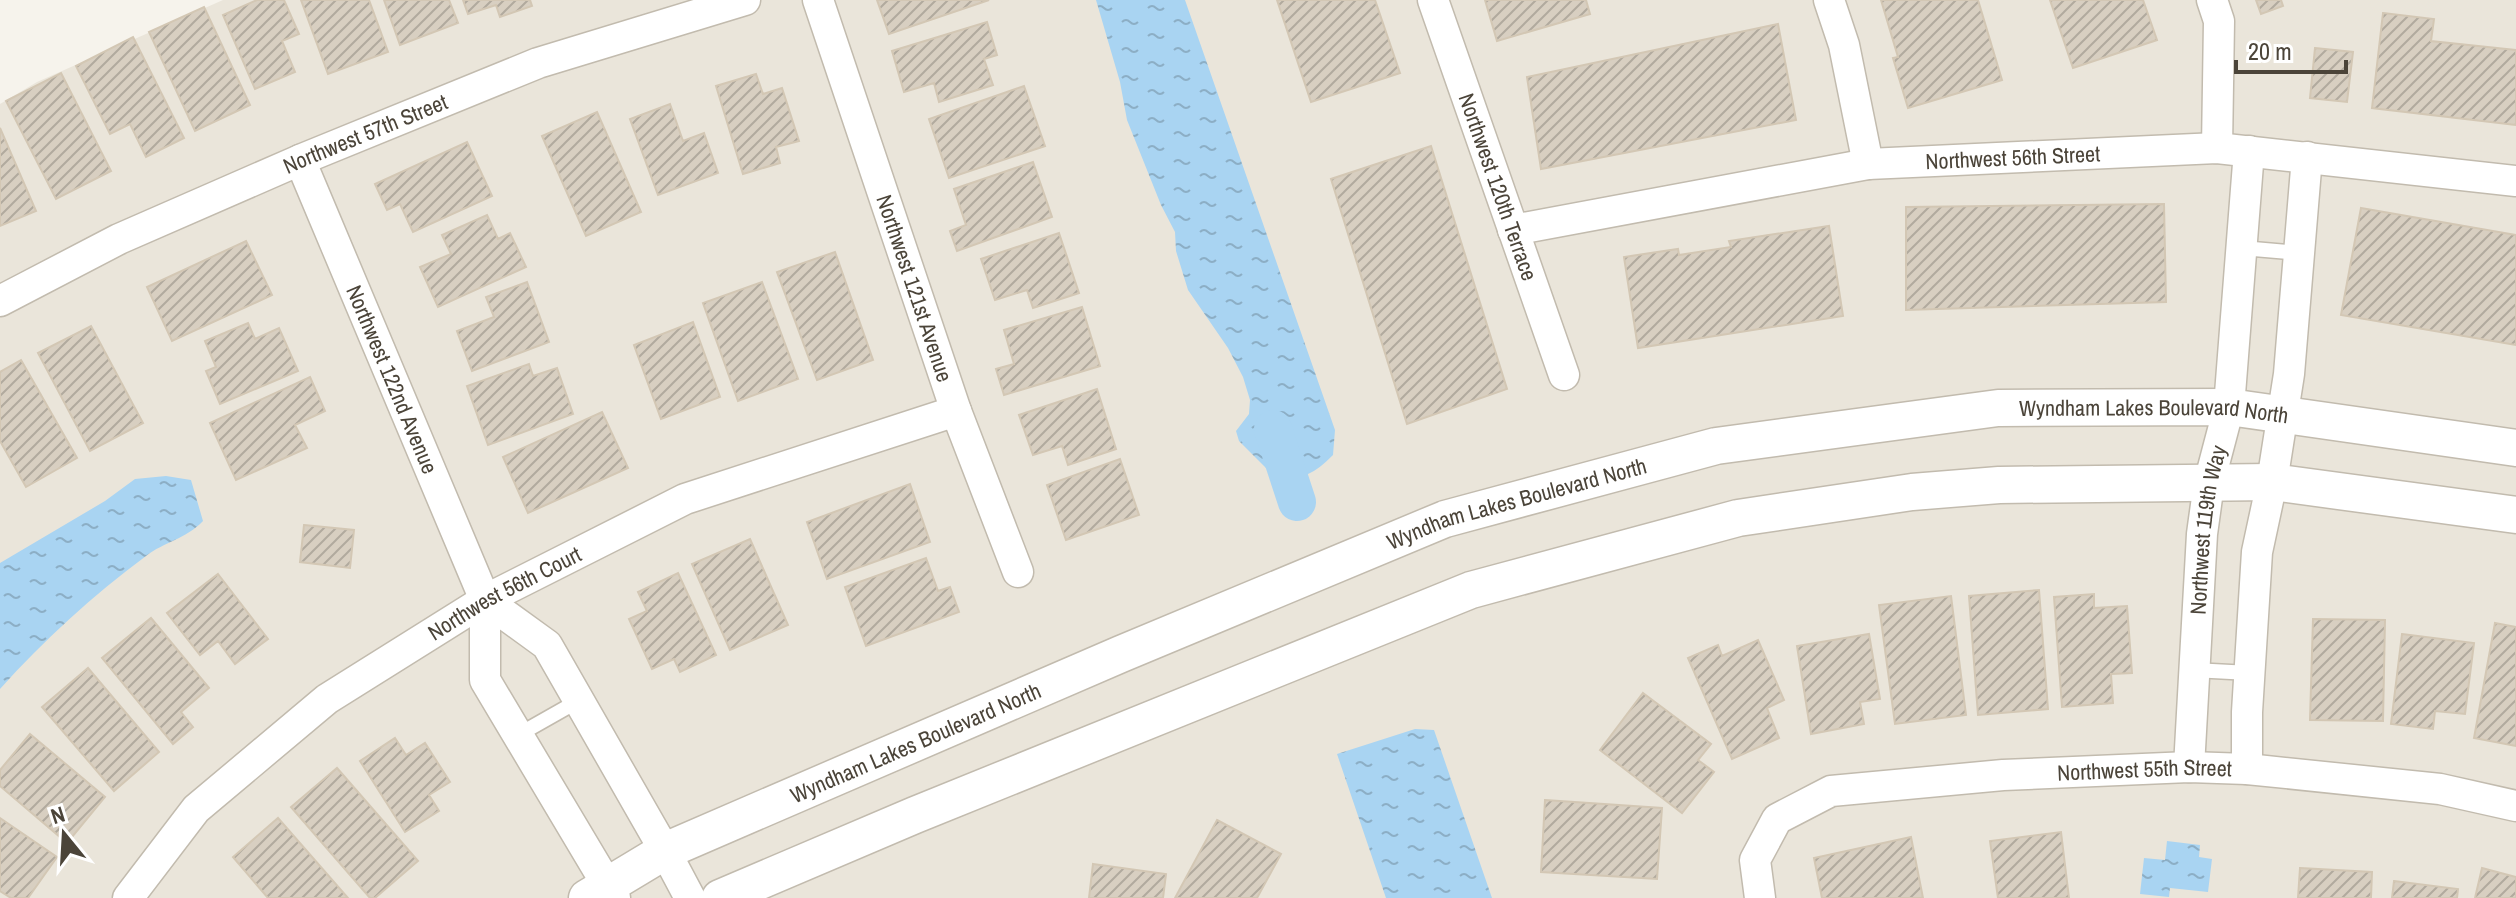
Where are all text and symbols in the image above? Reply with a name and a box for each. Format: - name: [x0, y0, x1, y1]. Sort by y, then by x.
- scale bar: [2236, 24, 2346, 74]
- text: 20 m: [2248, 35, 2292, 67]
- street label: Northwest 57th Street: [278, 87, 452, 181]
- street label: Northwest 120th Terrace: [1452, 89, 1545, 285]
- street label: Northwest 56th Street: [1925, 138, 2101, 176]
- street label: Northwest 121st Avenue: [869, 191, 960, 386]
- street label: Northwest 122nd Avenue: [339, 281, 445, 478]
- street label: Wyndham Lakes Boulevard North: [2019, 392, 2290, 430]
- street label: Northwest 119th Way: [2183, 442, 2233, 615]
- street label: Wyndham Lakes Boulevard North: [1382, 450, 1650, 557]
- street label: Northwest 56th Court: [422, 539, 586, 647]
- street label: Wyndham Lakes Boulevard North: [786, 675, 1045, 810]
- street label: Northwest 55th Street: [2056, 752, 2232, 788]
- north arrow: [24, 794, 104, 874]
- text: N: [47, 799, 69, 831]

